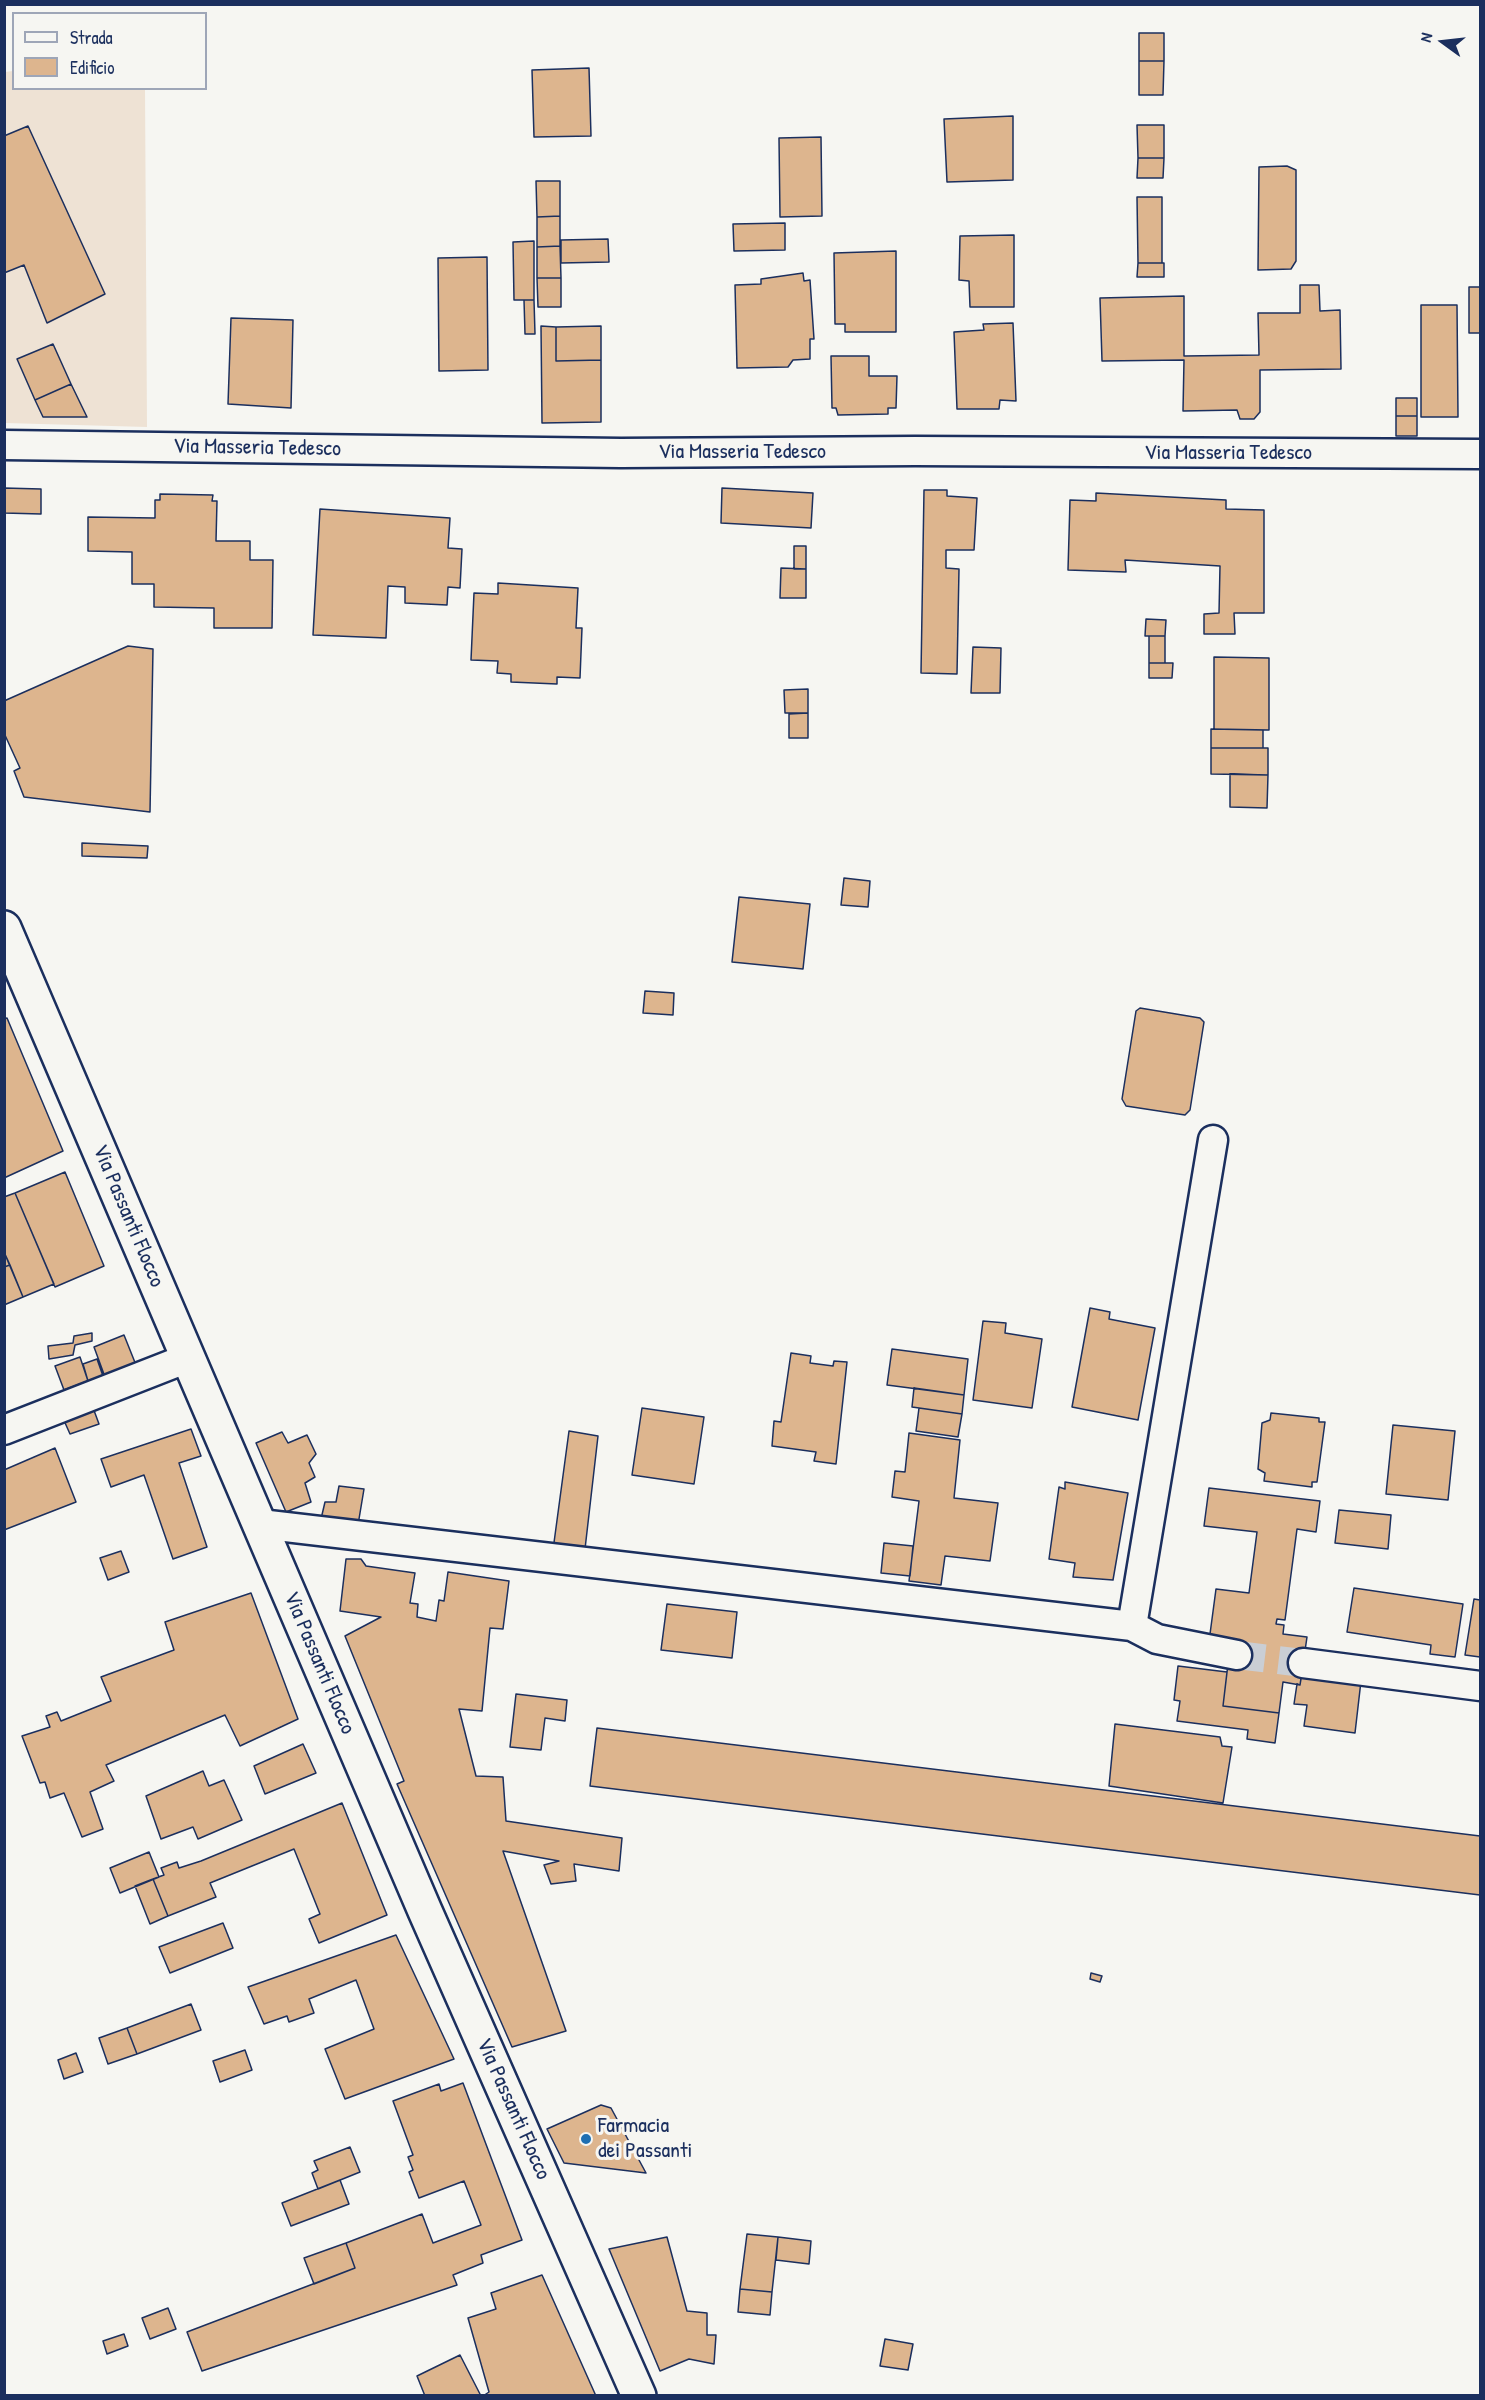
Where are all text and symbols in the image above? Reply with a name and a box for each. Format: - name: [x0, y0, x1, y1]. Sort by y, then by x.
- legend: [12, 12, 207, 90]
- north arrow: [1413, 12, 1473, 72]
- text: Strada: [70, 25, 113, 50]
- text: N: [1414, 30, 1437, 44]
- text: Edificio: [70, 55, 114, 80]
- street label: Via Masseria Tedesco: [173, 433, 341, 463]
- street label: Via Masseria Tedesco: [658, 439, 826, 465]
- street label: Via Masseria Tedesco: [1144, 440, 1312, 466]
- street label: Via Passanti Flocco: [86, 1141, 170, 1291]
- street label: Via Passanti Flocco: [277, 1588, 361, 1738]
- street label: Via Passanti Flocco: [470, 2034, 556, 2184]
- place label: Farmacia dei Passanti: [598, 2113, 693, 2164]
- marker: Farmacia dei Passanti: [579, 2132, 593, 2146]

